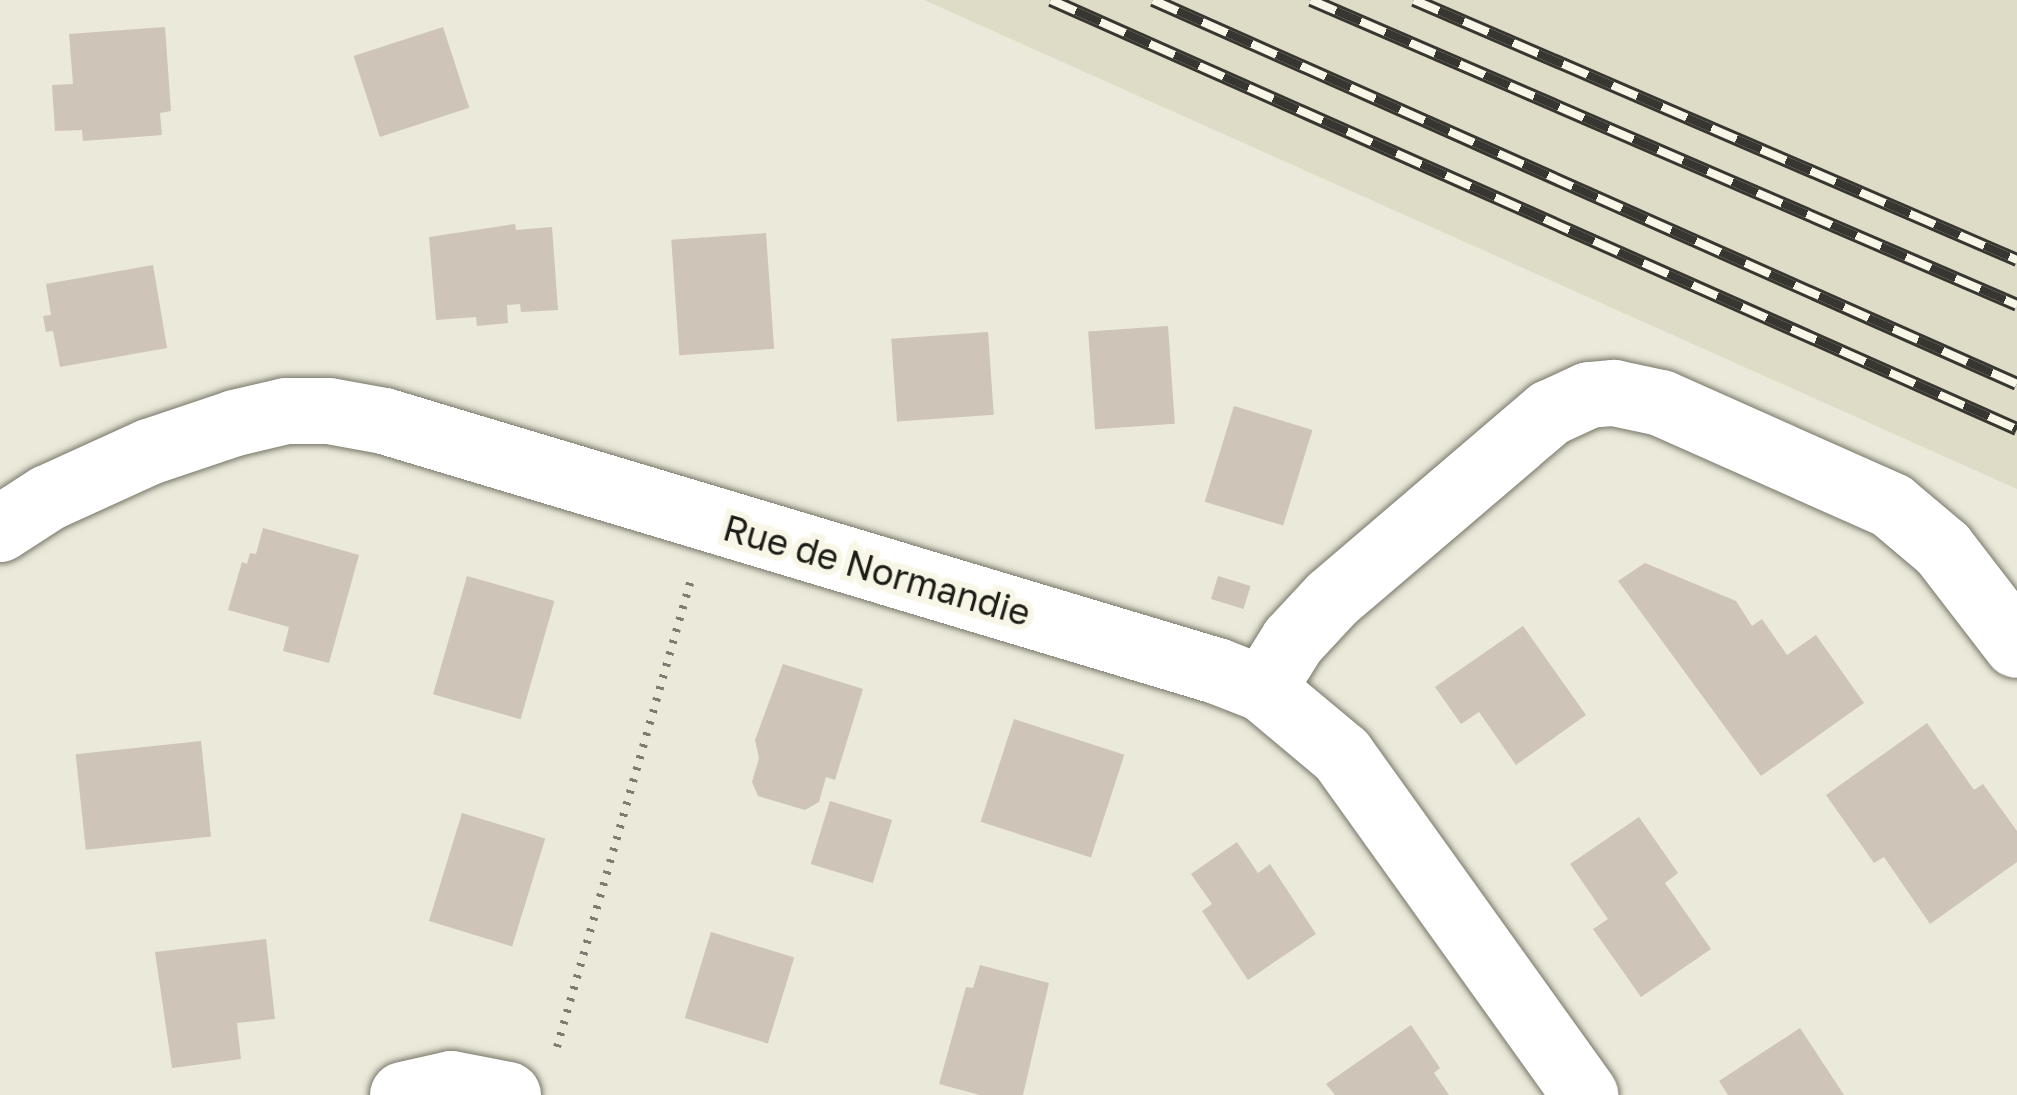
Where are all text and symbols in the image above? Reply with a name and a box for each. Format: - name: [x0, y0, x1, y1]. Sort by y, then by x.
- street label: Rue de Normandie: [718, 505, 1036, 635]

